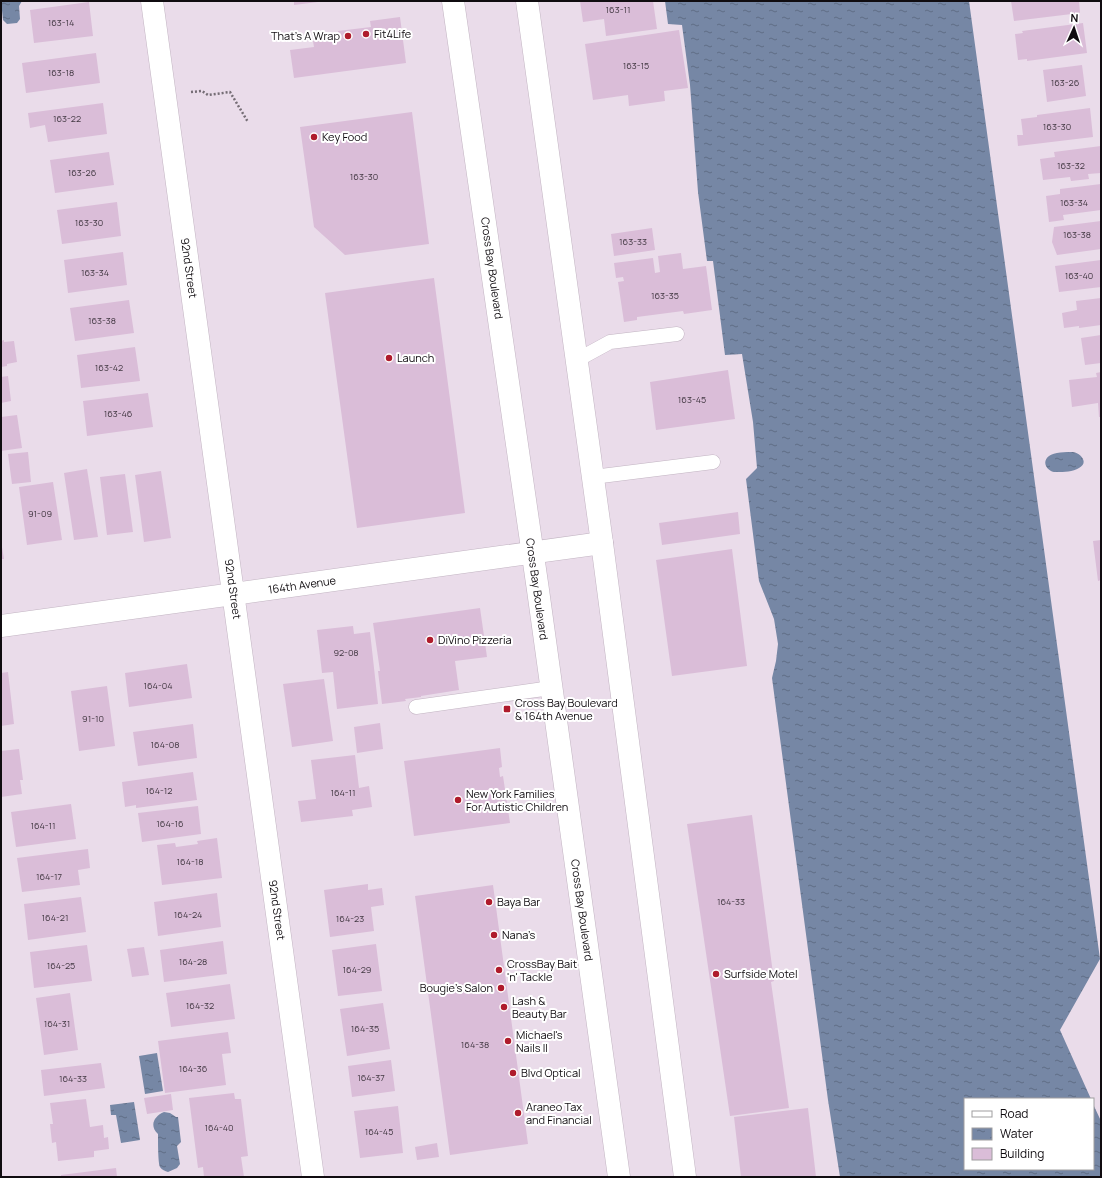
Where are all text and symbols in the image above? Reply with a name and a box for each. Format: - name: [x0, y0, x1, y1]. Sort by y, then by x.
- house number: 163-11: [606, 3, 630, 16]
- north arrow: [1054, 8, 1094, 48]
- text: N: [1070, 10, 1079, 25]
- house number: 163-14: [48, 16, 74, 29]
- place label: Fit4Life: [374, 26, 412, 41]
- place label: That's A Wrap: [271, 28, 340, 43]
- marker: Fit4Life: [361, 29, 371, 39]
- marker: That's A Wrap: [343, 31, 353, 41]
- house number: 163-15: [623, 59, 649, 72]
- house number: 163-18: [48, 66, 74, 79]
- house number: 163-26: [1051, 76, 1080, 89]
- house number: 163-22: [53, 112, 81, 125]
- house number: 163-30: [1043, 120, 1071, 133]
- place label: Key Food: [322, 129, 367, 144]
- marker: Key Food: [309, 132, 319, 142]
- house number: 163-32: [1057, 159, 1085, 172]
- house number: 163-26: [68, 166, 97, 179]
- house number: 163-30: [350, 170, 378, 183]
- house number: 163-34: [1060, 196, 1088, 209]
- house number: 163-30: [75, 216, 103, 229]
- street label: Cross Bay Boulevard: [478, 216, 507, 320]
- house number: 163-38: [1063, 228, 1091, 241]
- house number: 163-33: [619, 235, 647, 248]
- street label: 92nd Street: [178, 237, 201, 299]
- house number: 163-34: [81, 266, 109, 279]
- house number: 163-40: [1065, 269, 1093, 282]
- house number: 163-35: [651, 289, 679, 302]
- house number: 163-38: [88, 314, 116, 327]
- place label: Launch: [397, 350, 434, 365]
- marker: Launch: [384, 353, 394, 363]
- house number: 163-42: [95, 361, 123, 374]
- house number: 163-45: [678, 393, 706, 406]
- house number: 163-46: [104, 407, 133, 420]
- house number: 91-09: [28, 507, 52, 520]
- street label: Cross Bay Boulevard: [523, 537, 552, 641]
- street label: 92nd Street: [222, 558, 245, 620]
- street label: 164th Avenue: [267, 572, 337, 597]
- place label: DiVino Pizzeria: [438, 632, 512, 647]
- marker: DiVino Pizzeria: [425, 635, 435, 645]
- house number: 92-08: [333, 646, 359, 659]
- house number: 164-04: [144, 679, 172, 692]
- place label: Cross Bay Boulevard & 164th Avenue: [515, 695, 618, 723]
- marker: Cross Bay Boulevard & 164th Avenue: [502, 704, 512, 714]
- house number: 91-10: [82, 712, 104, 725]
- house number: 164-08: [151, 738, 179, 751]
- house number: 164-12: [146, 784, 172, 797]
- house number: 164-11: [330, 786, 356, 799]
- place label: New York Families For Autistic Children: [466, 786, 568, 814]
- marker: New York Families For Autistic Children: [453, 795, 463, 805]
- house number: 164-16: [156, 817, 184, 830]
- house number: 164-11: [30, 819, 56, 832]
- house number: 164-18: [177, 855, 203, 868]
- street label: Cross Bay Boulevard: [568, 858, 597, 962]
- house number: 164-17: [36, 870, 63, 883]
- street label: 92nd Street: [266, 879, 289, 941]
- place label: Baya Bar: [497, 894, 540, 909]
- house number: 164-33: [717, 895, 745, 908]
- marker: Baya Bar: [484, 897, 494, 907]
- house number: 164-24: [174, 908, 202, 921]
- house number: 164-21: [42, 911, 68, 924]
- house number: 164-23: [336, 912, 364, 925]
- place label: Nana’s: [502, 927, 536, 942]
- marker: Nana’s: [489, 930, 499, 940]
- house number: 164-28: [179, 955, 207, 968]
- place label: CrossBay Bait 'n' Tackle: [507, 956, 577, 984]
- house number: 164-25: [47, 959, 75, 972]
- house number: 164-29: [343, 963, 371, 976]
- marker: CrossBay Bait 'n' Tackle: [494, 965, 504, 975]
- place label: Surfside Motel: [724, 966, 798, 981]
- marker: Surfside Motel: [711, 969, 721, 979]
- place label: Bougie's Salon: [420, 980, 493, 995]
- marker: Bougie's Salon: [496, 983, 506, 993]
- place label: Lash & Beauty Bar: [512, 993, 567, 1021]
- house number: 164-32: [186, 999, 214, 1012]
- marker: Lash & Beauty Bar: [499, 1002, 509, 1012]
- house number: 164-31: [44, 1017, 70, 1030]
- house number: 164-35: [351, 1022, 379, 1035]
- place label: Michael's Nails II: [516, 1027, 563, 1055]
- marker: Michael's Nails II: [503, 1036, 513, 1046]
- house number: 164-38: [461, 1038, 489, 1051]
- house number: 164-36: [179, 1062, 208, 1075]
- place label: Blvd Optical: [521, 1065, 581, 1080]
- marker: Blvd Optical: [508, 1068, 518, 1078]
- house number: 164-37: [357, 1071, 385, 1084]
- house number: 164-33: [59, 1072, 87, 1085]
- legend: [964, 1098, 1094, 1170]
- place label: Araneo Tax and Financial: [526, 1099, 592, 1127]
- text: Road: [1000, 1105, 1028, 1122]
- marker: Araneo Tax and Financial: [513, 1108, 523, 1118]
- house number: 164-40: [205, 1121, 233, 1134]
- house number: 164-45: [365, 1125, 393, 1138]
- text: Water: [1000, 1125, 1034, 1142]
- text: Building: [1000, 1145, 1044, 1162]

